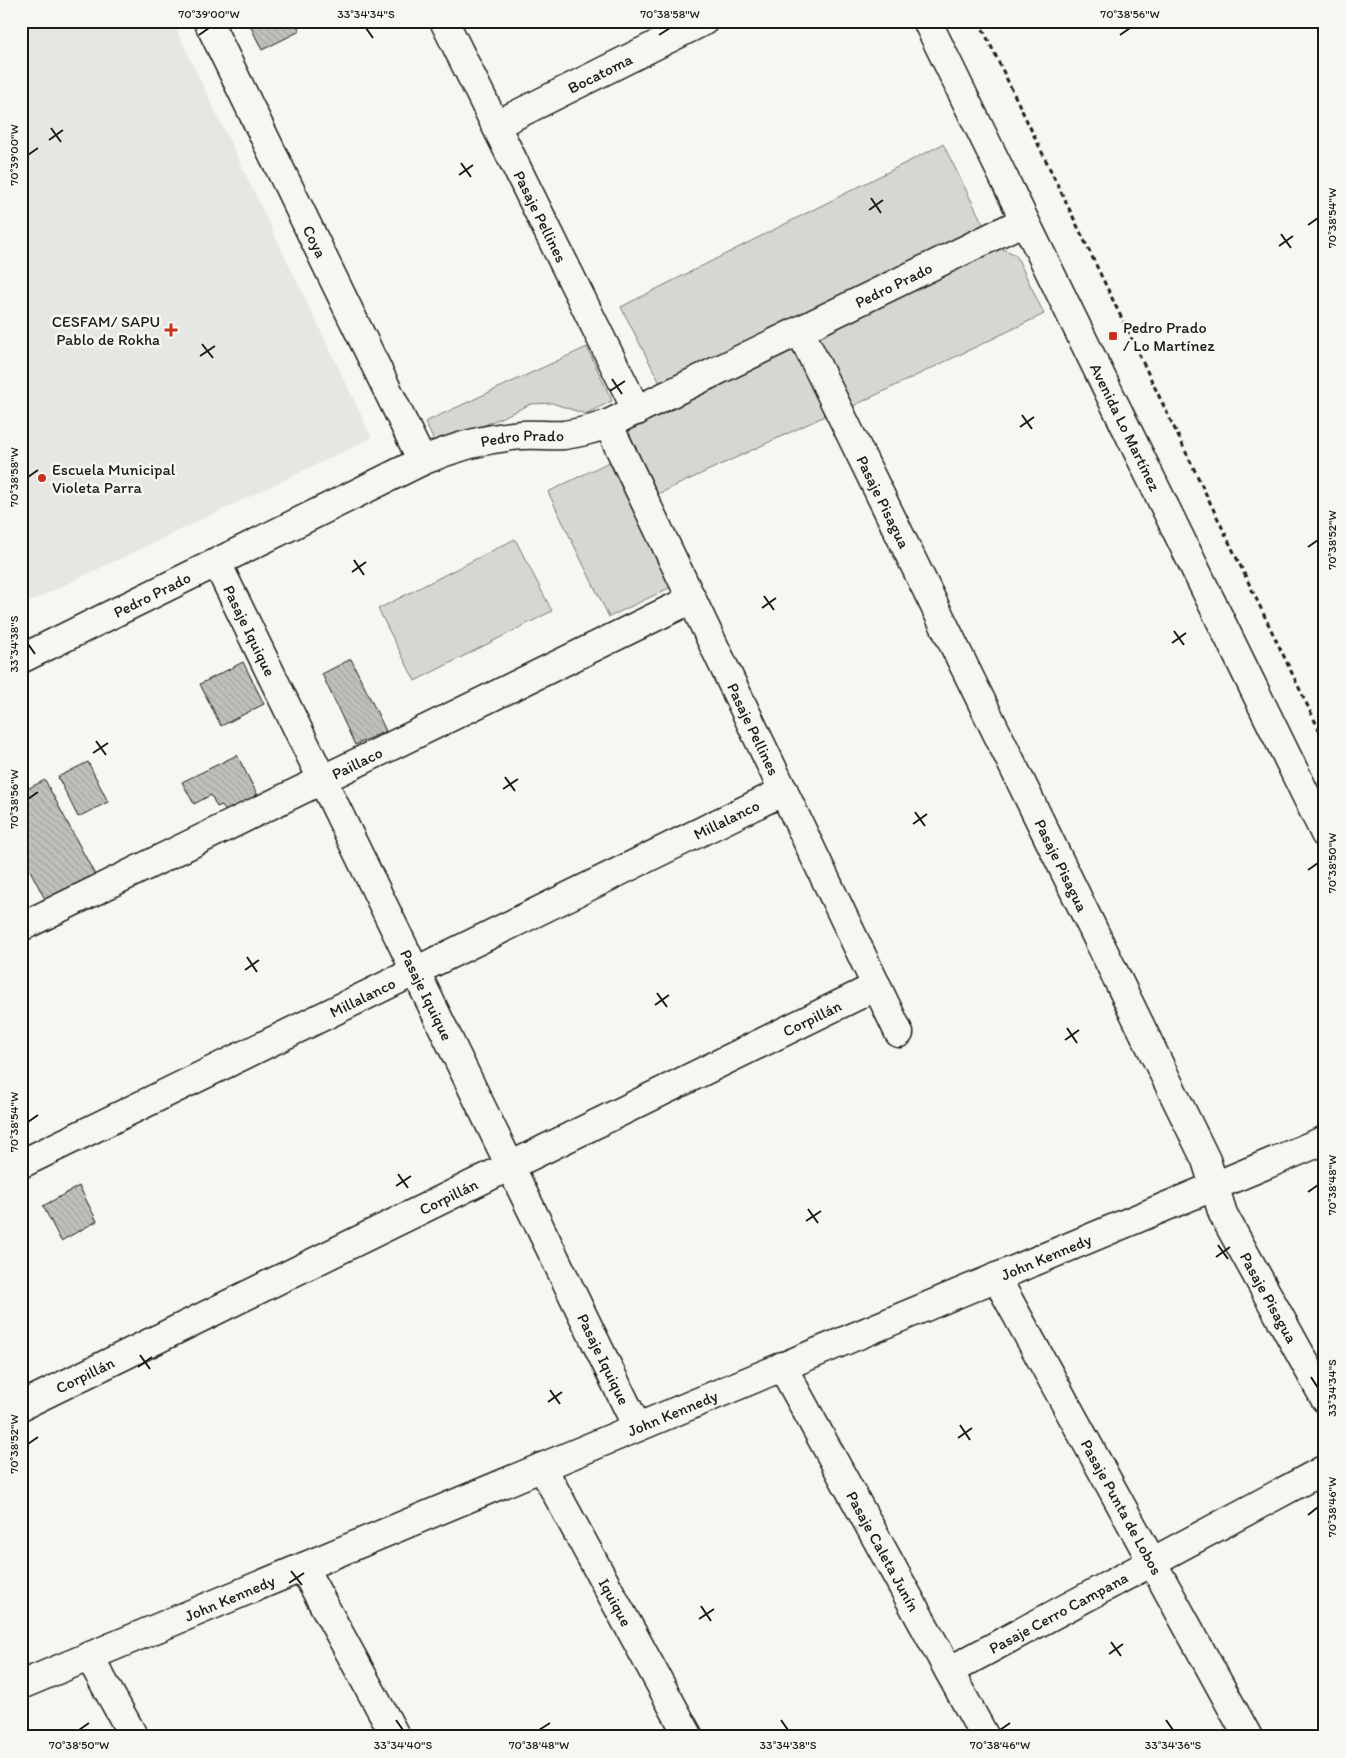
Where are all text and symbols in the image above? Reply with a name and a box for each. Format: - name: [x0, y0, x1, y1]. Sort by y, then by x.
- text: 70°39'00"W: [178, 7, 240, 21]
- text: 33°34'34"S: [337, 7, 395, 21]
- text: 70°38'58"W: [640, 7, 700, 21]
- text: 70°38'56"W: [1100, 7, 1160, 21]
- street label: Bocatoma: [564, 49, 636, 97]
- text: 70°39'00"W: [7, 124, 21, 186]
- street label: Pasaje Pellines: [510, 167, 571, 265]
- text: 70°38'54"W: [1325, 188, 1339, 248]
- street label: Coya: [299, 222, 331, 261]
- street label: Pedro Prado: [852, 258, 935, 312]
- place label: CESFAM/ SAPU Pablo de Rokha: [52, 312, 160, 349]
- place label: Pedro Prado / Lo Martínez: [1123, 318, 1215, 355]
- marker: CESFAM/ SAPU Pablo de Rokha: [164, 323, 178, 337]
- marker: Pedro Prado / Lo Martínez: [1107, 330, 1119, 342]
- street label: Avenida Lo Martínez: [1086, 360, 1165, 494]
- street label: Pedro Prado: [479, 425, 564, 451]
- text: 70°38'58"W: [7, 447, 21, 507]
- street label: Pasaje Pisagua: [853, 452, 915, 552]
- place label: Escuela Municipal Violeta Parra: [52, 460, 176, 497]
- marker: Escuela Municipal Violeta Parra: [36, 472, 48, 484]
- text: 70°38'52"W: [1325, 510, 1339, 570]
- street label: Pedro Prado: [110, 567, 194, 621]
- street label: Pasaje Iquique: [220, 582, 280, 679]
- text: 33°34'38"S: [7, 615, 21, 672]
- street label: Pasaje Pellines: [724, 680, 784, 778]
- street label: Paillaco: [328, 742, 386, 783]
- text: 70°38'56"W: [7, 769, 21, 829]
- street label: Millalanco: [690, 795, 762, 843]
- street label: Pasaje Pisagua: [1031, 816, 1093, 915]
- text: 70°38'50"W: [1325, 833, 1339, 893]
- street label: Pasaje Iquique: [397, 946, 457, 1043]
- street label: Millalanco: [326, 973, 398, 1021]
- street label: Corpillán: [780, 995, 845, 1040]
- text: 70°38'54"W: [7, 1092, 21, 1152]
- text: 70°38'48"W: [1325, 1155, 1339, 1215]
- street label: Corpillán: [416, 1174, 481, 1219]
- street label: John Kennedy: [998, 1229, 1094, 1284]
- street label: Pasaje Pisagua: [1236, 1249, 1302, 1347]
- street label: Pasaje Iquique: [574, 1310, 634, 1408]
- street label: Corpillán: [52, 1352, 118, 1397]
- text: 33°34'34"S: [1325, 1359, 1339, 1417]
- street label: John Kennedy: [624, 1385, 721, 1440]
- text: 70°38'52"W: [7, 1414, 21, 1474]
- street label: Pasaje Punta de Lobos: [1077, 1436, 1167, 1578]
- text: 70°38'46"W: [1325, 1477, 1339, 1537]
- street label: Pasaje Caleta Junín: [843, 1488, 924, 1615]
- street label: Pasaje Cerro Campana: [986, 1567, 1131, 1657]
- street label: John Kennedy: [182, 1570, 278, 1625]
- street label: Iquique: [595, 1575, 636, 1630]
- text: 70°38'50"W: [49, 1738, 109, 1752]
- text: 33°34'40"S: [374, 1738, 432, 1752]
- text: 70°38'48"W: [509, 1738, 569, 1752]
- text: 33°34'38"S: [760, 1738, 817, 1752]
- text: 70°38'46"W: [970, 1738, 1030, 1752]
- text: 33°34'36"S: [1145, 1738, 1202, 1752]

